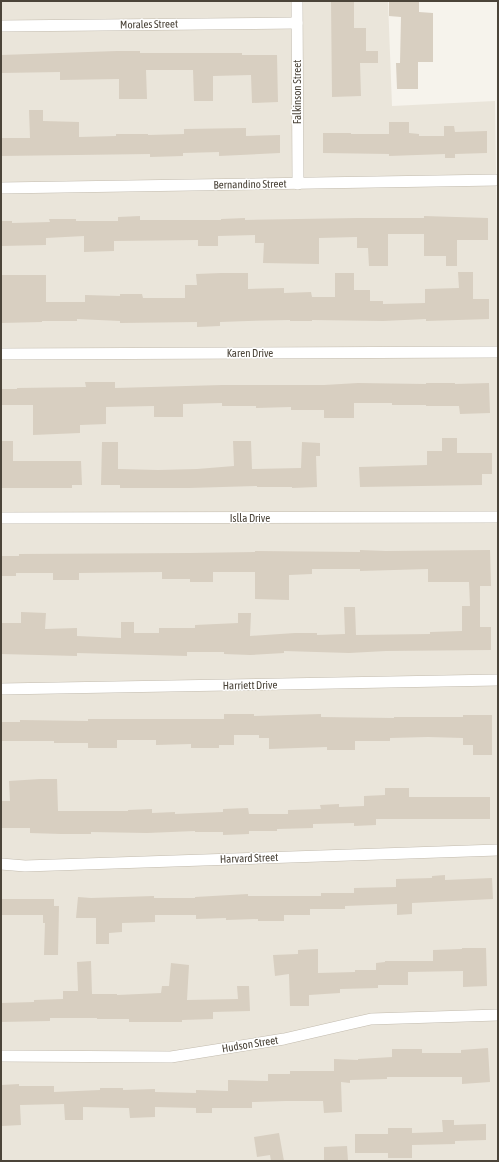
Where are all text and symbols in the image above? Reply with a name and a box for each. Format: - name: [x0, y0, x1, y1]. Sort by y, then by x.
- street label: Morales Street: [120, 17, 178, 31]
- street label: Falkinson Street: [291, 60, 303, 124]
- street label: Bernandino Street: [213, 177, 287, 191]
- street label: Karen Drive: [227, 347, 273, 359]
- street label: Islla Drive: [230, 512, 270, 524]
- street label: Harriett Drive: [223, 679, 277, 691]
- street label: Harvard Street: [220, 851, 278, 865]
- street label: Hudson Street: [221, 1034, 279, 1054]

